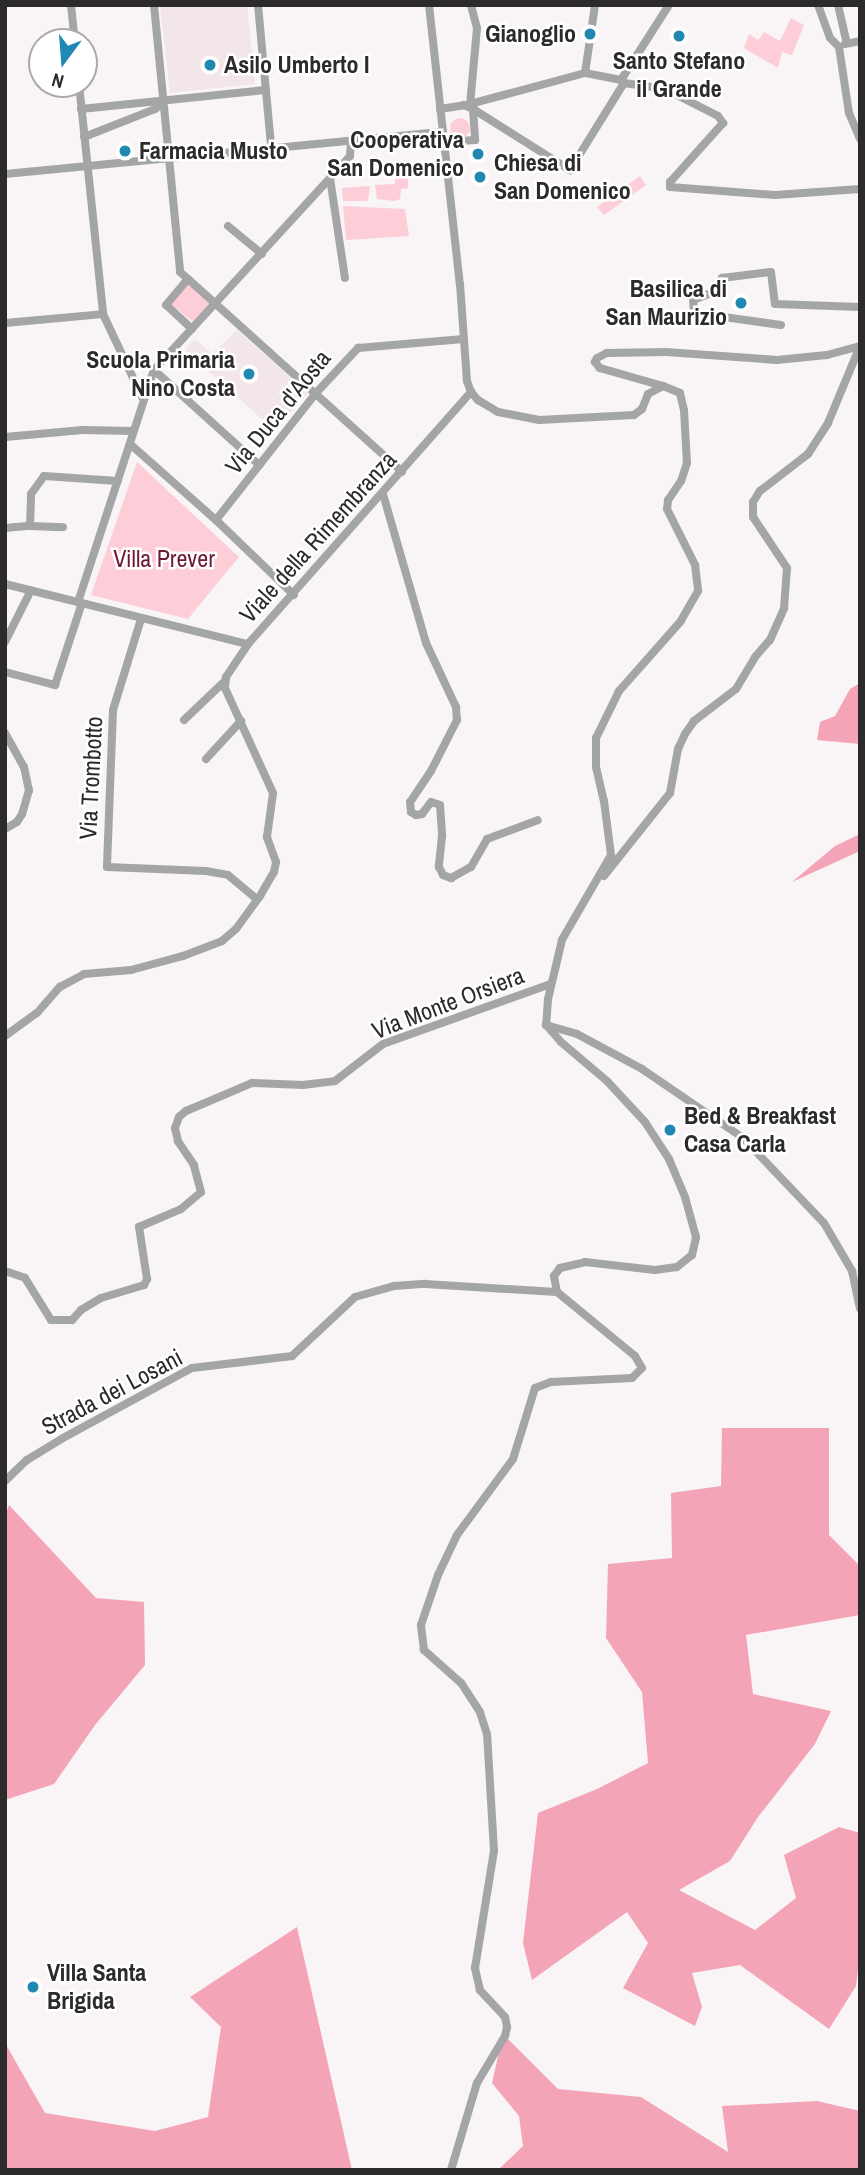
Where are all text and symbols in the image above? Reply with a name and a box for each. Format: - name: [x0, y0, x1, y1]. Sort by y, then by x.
- place label: Gianoglio: [485, 20, 576, 48]
- marker: Gianoglio: [582, 26, 598, 42]
- north arrow: [28, 28, 98, 98]
- marker: Santo Stefano il Grande: [671, 28, 687, 44]
- place label: Santo Stefano il Grande: [613, 47, 745, 103]
- place label: Asilo Umberto I: [224, 51, 369, 79]
- marker: Asilo Umberto I: [202, 57, 218, 73]
- text: N: [49, 67, 67, 95]
- place label: Cooperativa San Domenico: [327, 126, 464, 182]
- place label: Farmacia Musto: [139, 137, 288, 165]
- marker: Farmacia Musto: [117, 143, 133, 159]
- marker: Cooperativa San Domenico: [470, 146, 486, 162]
- place label: Chiesa di San Domenico: [494, 149, 631, 205]
- marker: Chiesa di San Domenico: [472, 169, 488, 185]
- place label: Basilica di San Maurizio: [606, 275, 727, 331]
- marker: Basilica di San Maurizio: [733, 295, 749, 311]
- street label: Via Duca d'Aosta: [219, 344, 337, 480]
- place label: Scuola Primaria Nino Costa: [86, 346, 235, 402]
- marker: Scuola Primaria Nino Costa: [241, 366, 257, 382]
- street label: Viale della Rimembranza: [233, 445, 403, 629]
- park label: Villa Prever: [113, 545, 215, 573]
- street label: Via Trombotto: [73, 716, 109, 840]
- street label: Via Monte Orsiera: [368, 961, 528, 1045]
- place label: Bed & Breakfast Casa Carla: [684, 1102, 836, 1158]
- marker: Bed & Breakfast Casa Carla: [662, 1122, 678, 1138]
- street label: Strada dei Losani: [37, 1343, 187, 1441]
- place label: Villa Santa Brigida: [47, 1959, 146, 2015]
- marker: Villa Santa Brigida: [25, 1979, 41, 1995]

